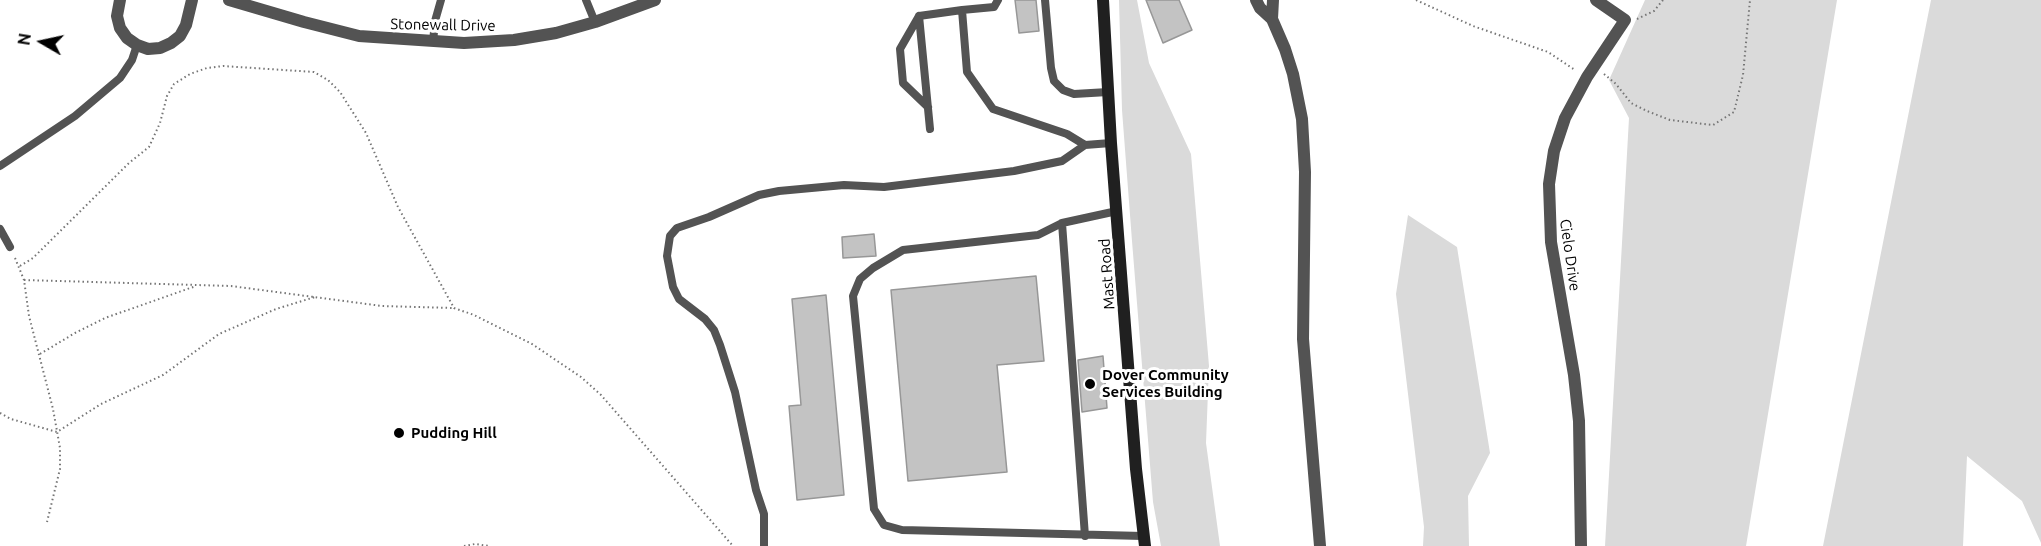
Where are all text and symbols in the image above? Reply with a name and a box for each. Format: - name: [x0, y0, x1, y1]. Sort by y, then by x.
- north arrow: [12, 12, 72, 72]
- street label: Stonewall Drive: [390, 15, 496, 35]
- text: N: [14, 32, 34, 46]
- street label: Cielo Drive: [1556, 218, 1584, 292]
- street label: Mast Road: [1096, 238, 1118, 310]
- place label: Dover Community Services Building: [1102, 366, 1229, 401]
- marker: Dover Community Services Building: [1083, 377, 1097, 391]
- place label: Pudding Hill: [411, 424, 497, 442]
- marker: Pudding Hill: [392, 426, 406, 440]

